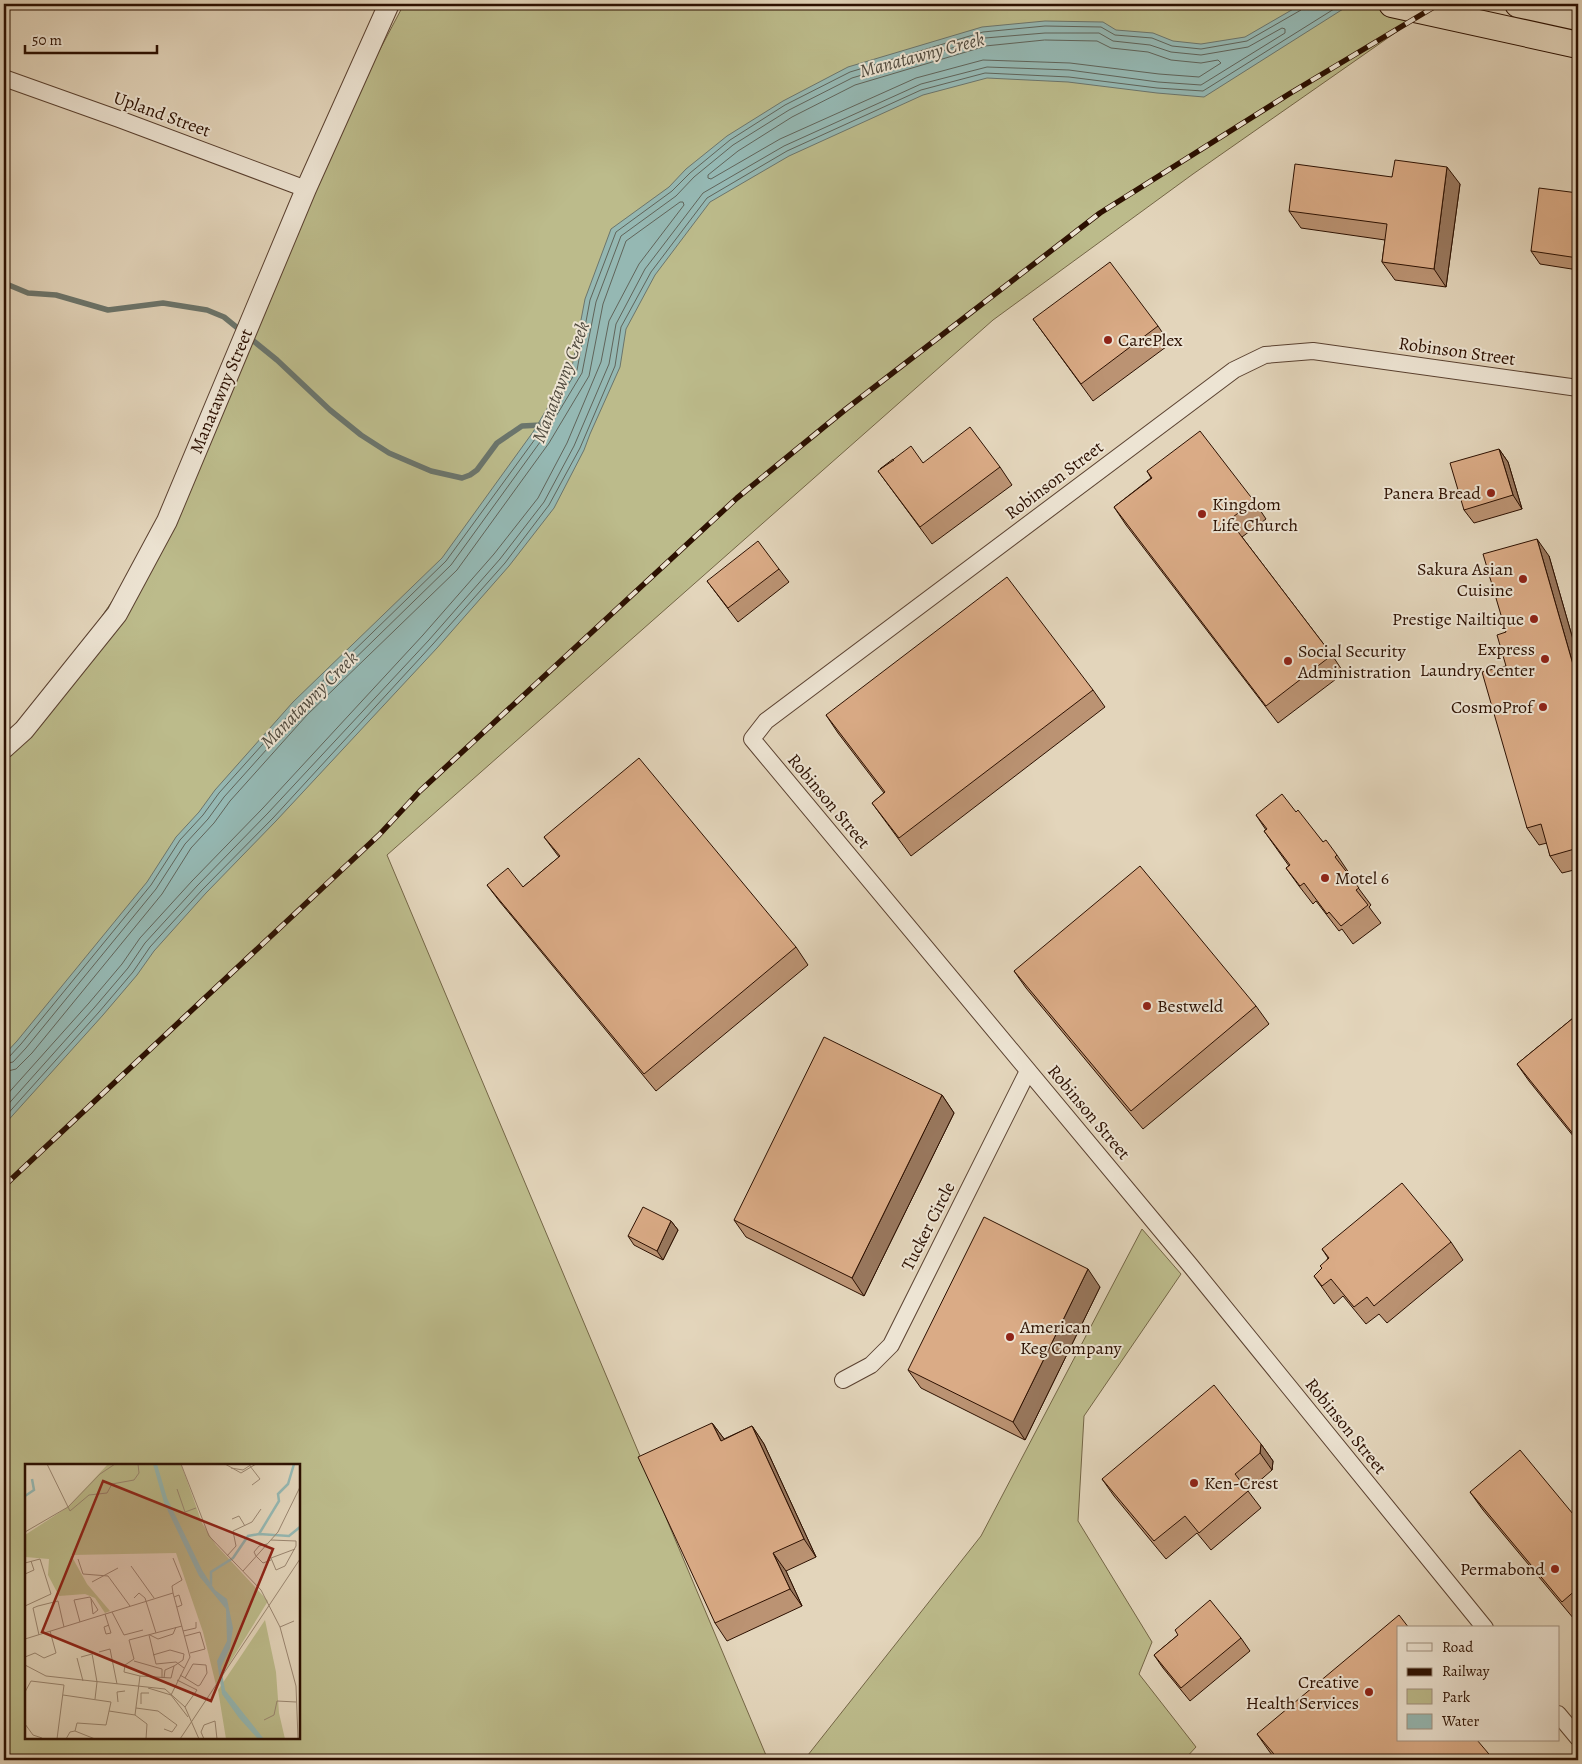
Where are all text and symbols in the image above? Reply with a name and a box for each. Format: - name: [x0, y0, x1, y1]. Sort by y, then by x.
- scale bar: [25, 22, 158, 54]
- water label: Manatawny Creek: [857, 26, 987, 84]
- text: 50 m: [32, 30, 62, 50]
- street label: Upland Street: [110, 85, 214, 143]
- water label: Manatawny Creek: [526, 317, 596, 447]
- street label: Manatawny Street: [184, 325, 258, 457]
- place label: CarePlex: [1118, 328, 1183, 352]
- street label: Robinson Street: [1397, 331, 1517, 371]
- marker: CarePlex: [1102, 334, 1114, 346]
- street label: Robinson Street: [1000, 435, 1108, 525]
- place label: Panera Bread: [1383, 481, 1481, 505]
- marker: Panera Bread: [1485, 487, 1497, 499]
- place label: Kingdom Life Church: [1212, 492, 1298, 537]
- marker: Kingdom Life Church: [1196, 508, 1208, 520]
- place label: Sakura Asian Cuisine: [1417, 557, 1513, 602]
- marker: Sakura Asian Cuisine: [1517, 573, 1529, 585]
- place label: Prestige Nailtique: [1392, 607, 1524, 631]
- marker: Prestige Nailtique: [1528, 613, 1540, 625]
- place label: Express Laundry Center: [1420, 637, 1535, 682]
- place label: Social Security Administration: [1297, 639, 1411, 684]
- water label: Manatawny Creek: [254, 645, 364, 755]
- marker: Express Laundry Center: [1539, 653, 1551, 665]
- marker: Social Security Administration: [1282, 655, 1294, 667]
- place label: CosmoProf: [1451, 695, 1536, 719]
- marker: CosmoProf: [1537, 701, 1549, 713]
- street label: Robinson Street: [782, 748, 876, 854]
- place label: Motel 6: [1335, 866, 1389, 890]
- marker: Motel 6: [1319, 872, 1331, 884]
- place label: Bestweld: [1157, 994, 1224, 1018]
- marker: Bestweld: [1141, 1000, 1153, 1012]
- street label: Robinson Street: [1042, 1059, 1136, 1165]
- street label: Tucker Circle: [895, 1178, 961, 1274]
- place label: American Keg Company: [1019, 1315, 1122, 1360]
- marker: American Keg Company: [1004, 1331, 1016, 1343]
- street label: Robinson Street: [1300, 1373, 1392, 1479]
- inset map: [25, 1464, 300, 1739]
- place label: Ken-Crest: [1204, 1471, 1278, 1495]
- marker: Ken-Crest: [1188, 1477, 1200, 1489]
- place label: Permabond: [1460, 1557, 1545, 1581]
- marker: Permabond: [1549, 1563, 1561, 1575]
- legend: [1397, 1626, 1560, 1742]
- text: Road: [1442, 1637, 1474, 1657]
- text: Railway: [1442, 1661, 1490, 1681]
- place label: Creative Health Services: [1246, 1670, 1359, 1715]
- marker: Creative Health Services: [1363, 1686, 1375, 1698]
- text: Park: [1442, 1687, 1471, 1707]
- text: Water: [1441, 1711, 1479, 1731]

